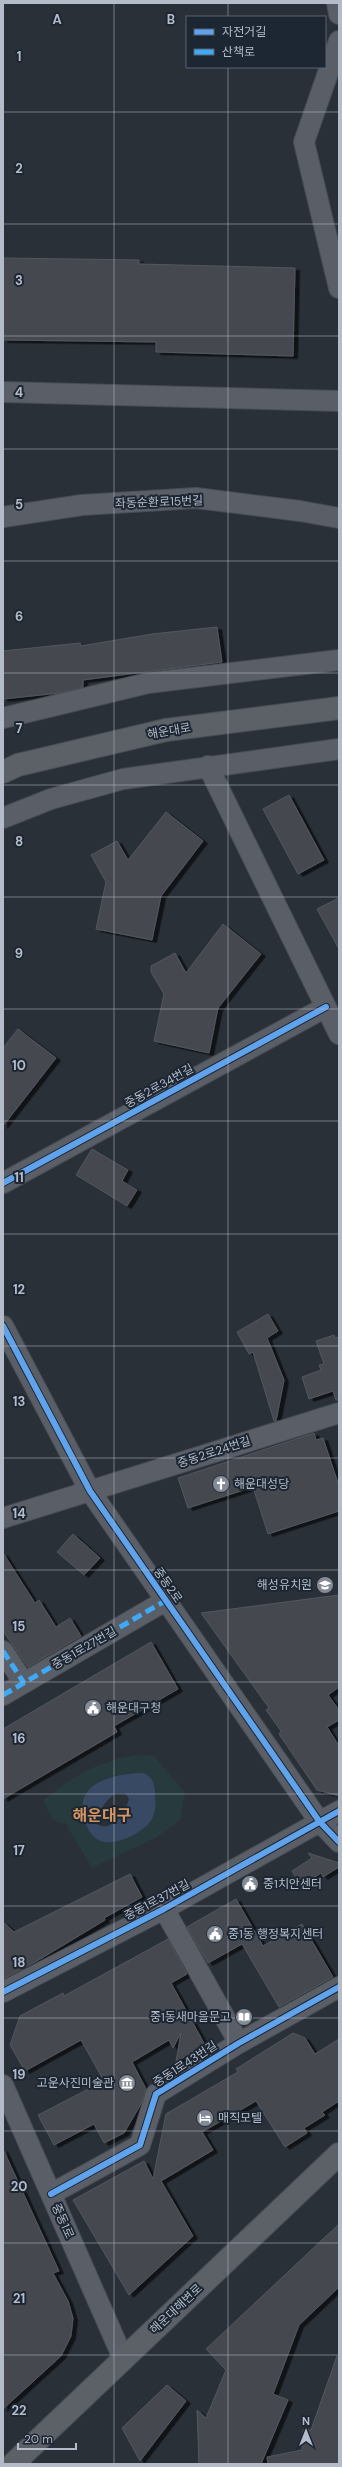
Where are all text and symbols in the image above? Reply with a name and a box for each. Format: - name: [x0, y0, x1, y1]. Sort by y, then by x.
- text: A: [52, 11, 62, 28]
- text: B: [167, 11, 175, 28]
- legend: [186, 16, 326, 68]
- text: 자전거길: [222, 24, 266, 40]
- text: 산책로: [222, 44, 255, 60]
- text: 1: [17, 48, 21, 65]
- text: 2: [15, 160, 23, 177]
- text: 3: [15, 272, 23, 289]
- text: 4: [15, 384, 23, 401]
- street label: 좌동순환로15번길: [115, 492, 203, 512]
- text: 5: [15, 496, 23, 513]
- text: 6: [15, 608, 23, 625]
- street label: 해운대로: [146, 719, 192, 743]
- text: 7: [16, 720, 23, 737]
- text: 8: [15, 833, 23, 850]
- text: 9: [15, 945, 23, 962]
- text: 10: [12, 1057, 26, 1074]
- street label: 중동2로34번길: [122, 1060, 196, 1112]
- text: 11: [14, 1169, 24, 1186]
- text: 12: [13, 1281, 25, 1298]
- text: 13: [13, 1393, 25, 1410]
- street label: 중동2로24번길: [175, 1433, 253, 1471]
- church icon: 해운대성당: [211, 1474, 231, 1494]
- place label: 해운대성당: [234, 1476, 289, 1492]
- text: 14: [12, 1505, 26, 1522]
- street label: 중동2로: [150, 1564, 186, 1606]
- school or university icon: 해성유치원: [315, 1575, 335, 1595]
- place label: 해성유치원: [257, 1577, 312, 1593]
- text: 15: [13, 1618, 25, 1635]
- street label: 중동1로27번길: [49, 1623, 119, 1673]
- public building icon: 해운대구청: [83, 1698, 103, 1718]
- place label: 해운대구청: [106, 1700, 161, 1716]
- text: 16: [13, 1730, 25, 1747]
- district label: 해운대구: [73, 1805, 131, 1826]
- text: 17: [13, 1842, 25, 1859]
- public building icon: 중1치안센터: [240, 1874, 260, 1894]
- street label: 중동1로37번길: [121, 1876, 193, 1924]
- place label: 중1치안센터: [263, 1876, 322, 1892]
- public building icon: 중1동 행정복지센터: [205, 1924, 225, 1944]
- place label: 중1동 행정복지센터: [228, 1926, 323, 1942]
- text: 18: [13, 1954, 25, 1971]
- library icon: 중1동새마을문고: [234, 2007, 254, 2027]
- place label: 중1동새마을문고: [150, 2009, 231, 2025]
- street label: 중동1로43번길: [150, 2037, 220, 2091]
- text: 19: [13, 2066, 26, 2083]
- museum icon: 고운사진미술관: [117, 2073, 137, 2093]
- place label: 고운사진미술관: [37, 2075, 114, 2091]
- hotel icon: 매직모텔: [195, 2108, 215, 2128]
- place label: 매직모텔: [218, 2110, 262, 2126]
- text: 20: [11, 2178, 27, 2195]
- street label: 중동1로: [48, 2201, 78, 2241]
- street label: 해운대해변로: [146, 2281, 206, 2337]
- text: 21: [13, 2290, 25, 2307]
- text: 22: [11, 2402, 27, 2419]
- north arrow: [286, 2411, 326, 2451]
- text: N: [302, 2414, 310, 2428]
- scale bar: [18, 2425, 76, 2451]
- text: 20 m: [24, 2431, 53, 2447]

